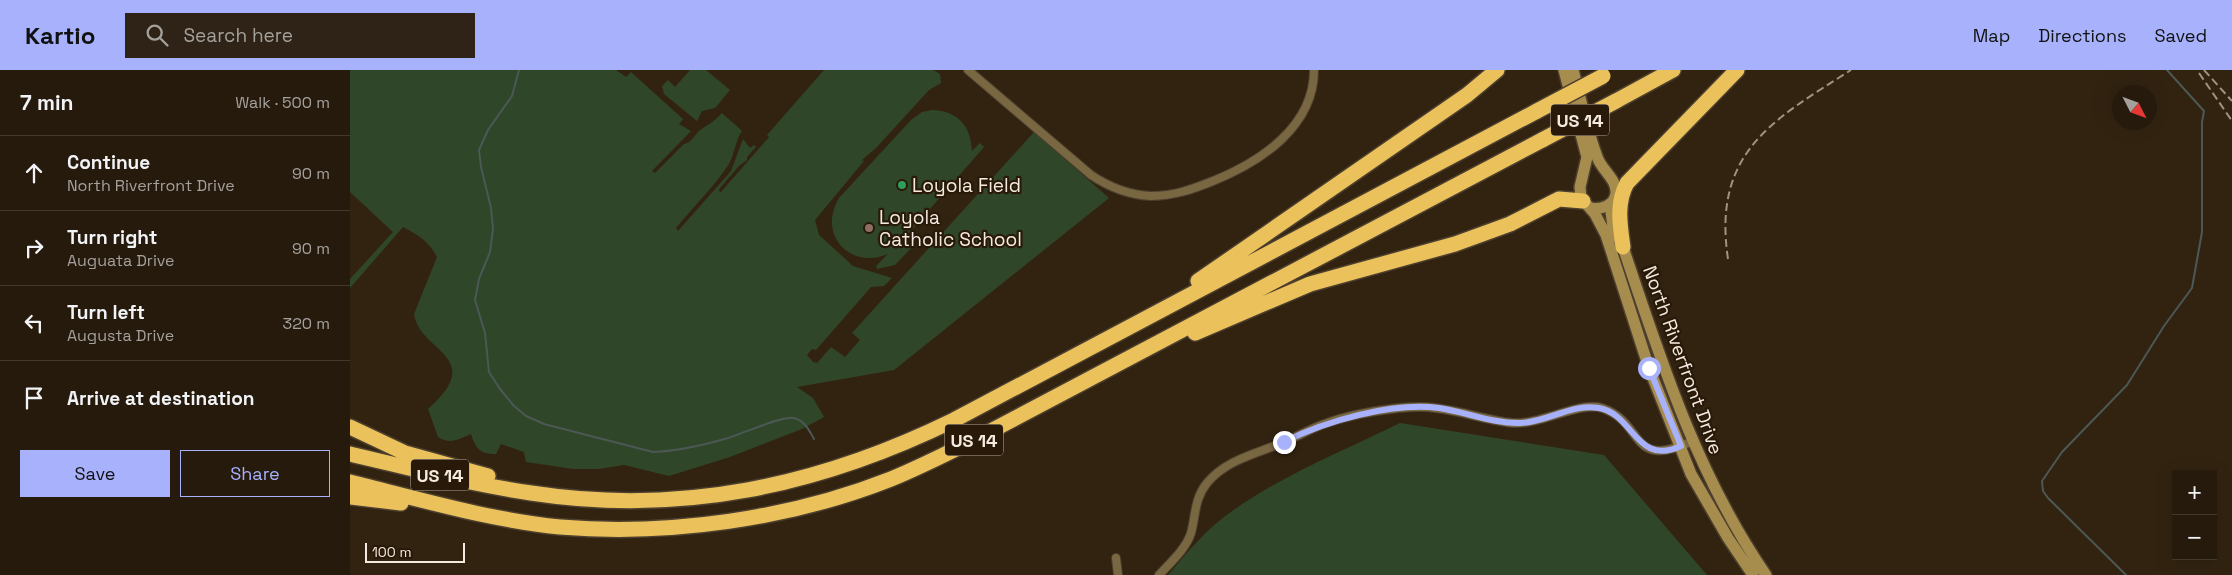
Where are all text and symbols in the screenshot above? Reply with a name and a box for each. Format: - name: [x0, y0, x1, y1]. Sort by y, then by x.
- search box: [125, 13, 475, 58]
- text: Kartio: [25, 20, 95, 51]
- icon: search: [143, 21, 171, 49]
- text: Search here: [183, 23, 293, 48]
- text: Map: [1973, 24, 2010, 47]
- text: Directions: [2038, 24, 2127, 47]
- text: Saved: [2155, 24, 2207, 47]
- north arrow: [2112, 85, 2157, 130]
- text: 7 min: [20, 89, 73, 116]
- text: Walk · 500 m: [235, 92, 330, 113]
- road number: US 14: [1551, 104, 1609, 136]
- text: Continue: [67, 150, 150, 175]
- icon: ahead: [20, 159, 48, 187]
- text: 90 m: [292, 163, 330, 184]
- place label: Loyola Field: [912, 173, 1021, 198]
- text: North Riverfront Drive: [67, 175, 235, 196]
- marker: Loyola Field: [896, 179, 908, 191]
- place label: Loyola Catholic School: [879, 205, 1022, 252]
- marker: Loyola Catholic School: [863, 222, 875, 234]
- text: Turn right: [67, 225, 157, 250]
- icon: right: [20, 234, 48, 262]
- text: 90 m: [292, 238, 330, 259]
- text: Auguata Drive: [67, 250, 175, 271]
- street label: North Riverfront Drive: [1637, 262, 1729, 458]
- text: Turn left: [67, 300, 145, 325]
- icon: left: [20, 309, 48, 337]
- text: 320 m: [283, 313, 330, 334]
- text: Augusta Drive: [67, 325, 174, 346]
- route start: [1638, 357, 1661, 380]
- icon: arrive: [20, 384, 48, 412]
- text: Arrive at destination: [67, 386, 255, 411]
- road number: US 14: [945, 424, 1003, 456]
- route end: [1273, 431, 1296, 454]
- button: Save: [20, 450, 170, 497]
- button: Share: [180, 450, 330, 497]
- road number: US 14: [411, 460, 469, 490]
- map controls: [2172, 470, 2217, 560]
- button: +: [2172, 470, 2217, 515]
- button: −: [2172, 515, 2217, 560]
- scale bar: [365, 540, 465, 563]
- text: 100 m: [372, 543, 411, 561]

